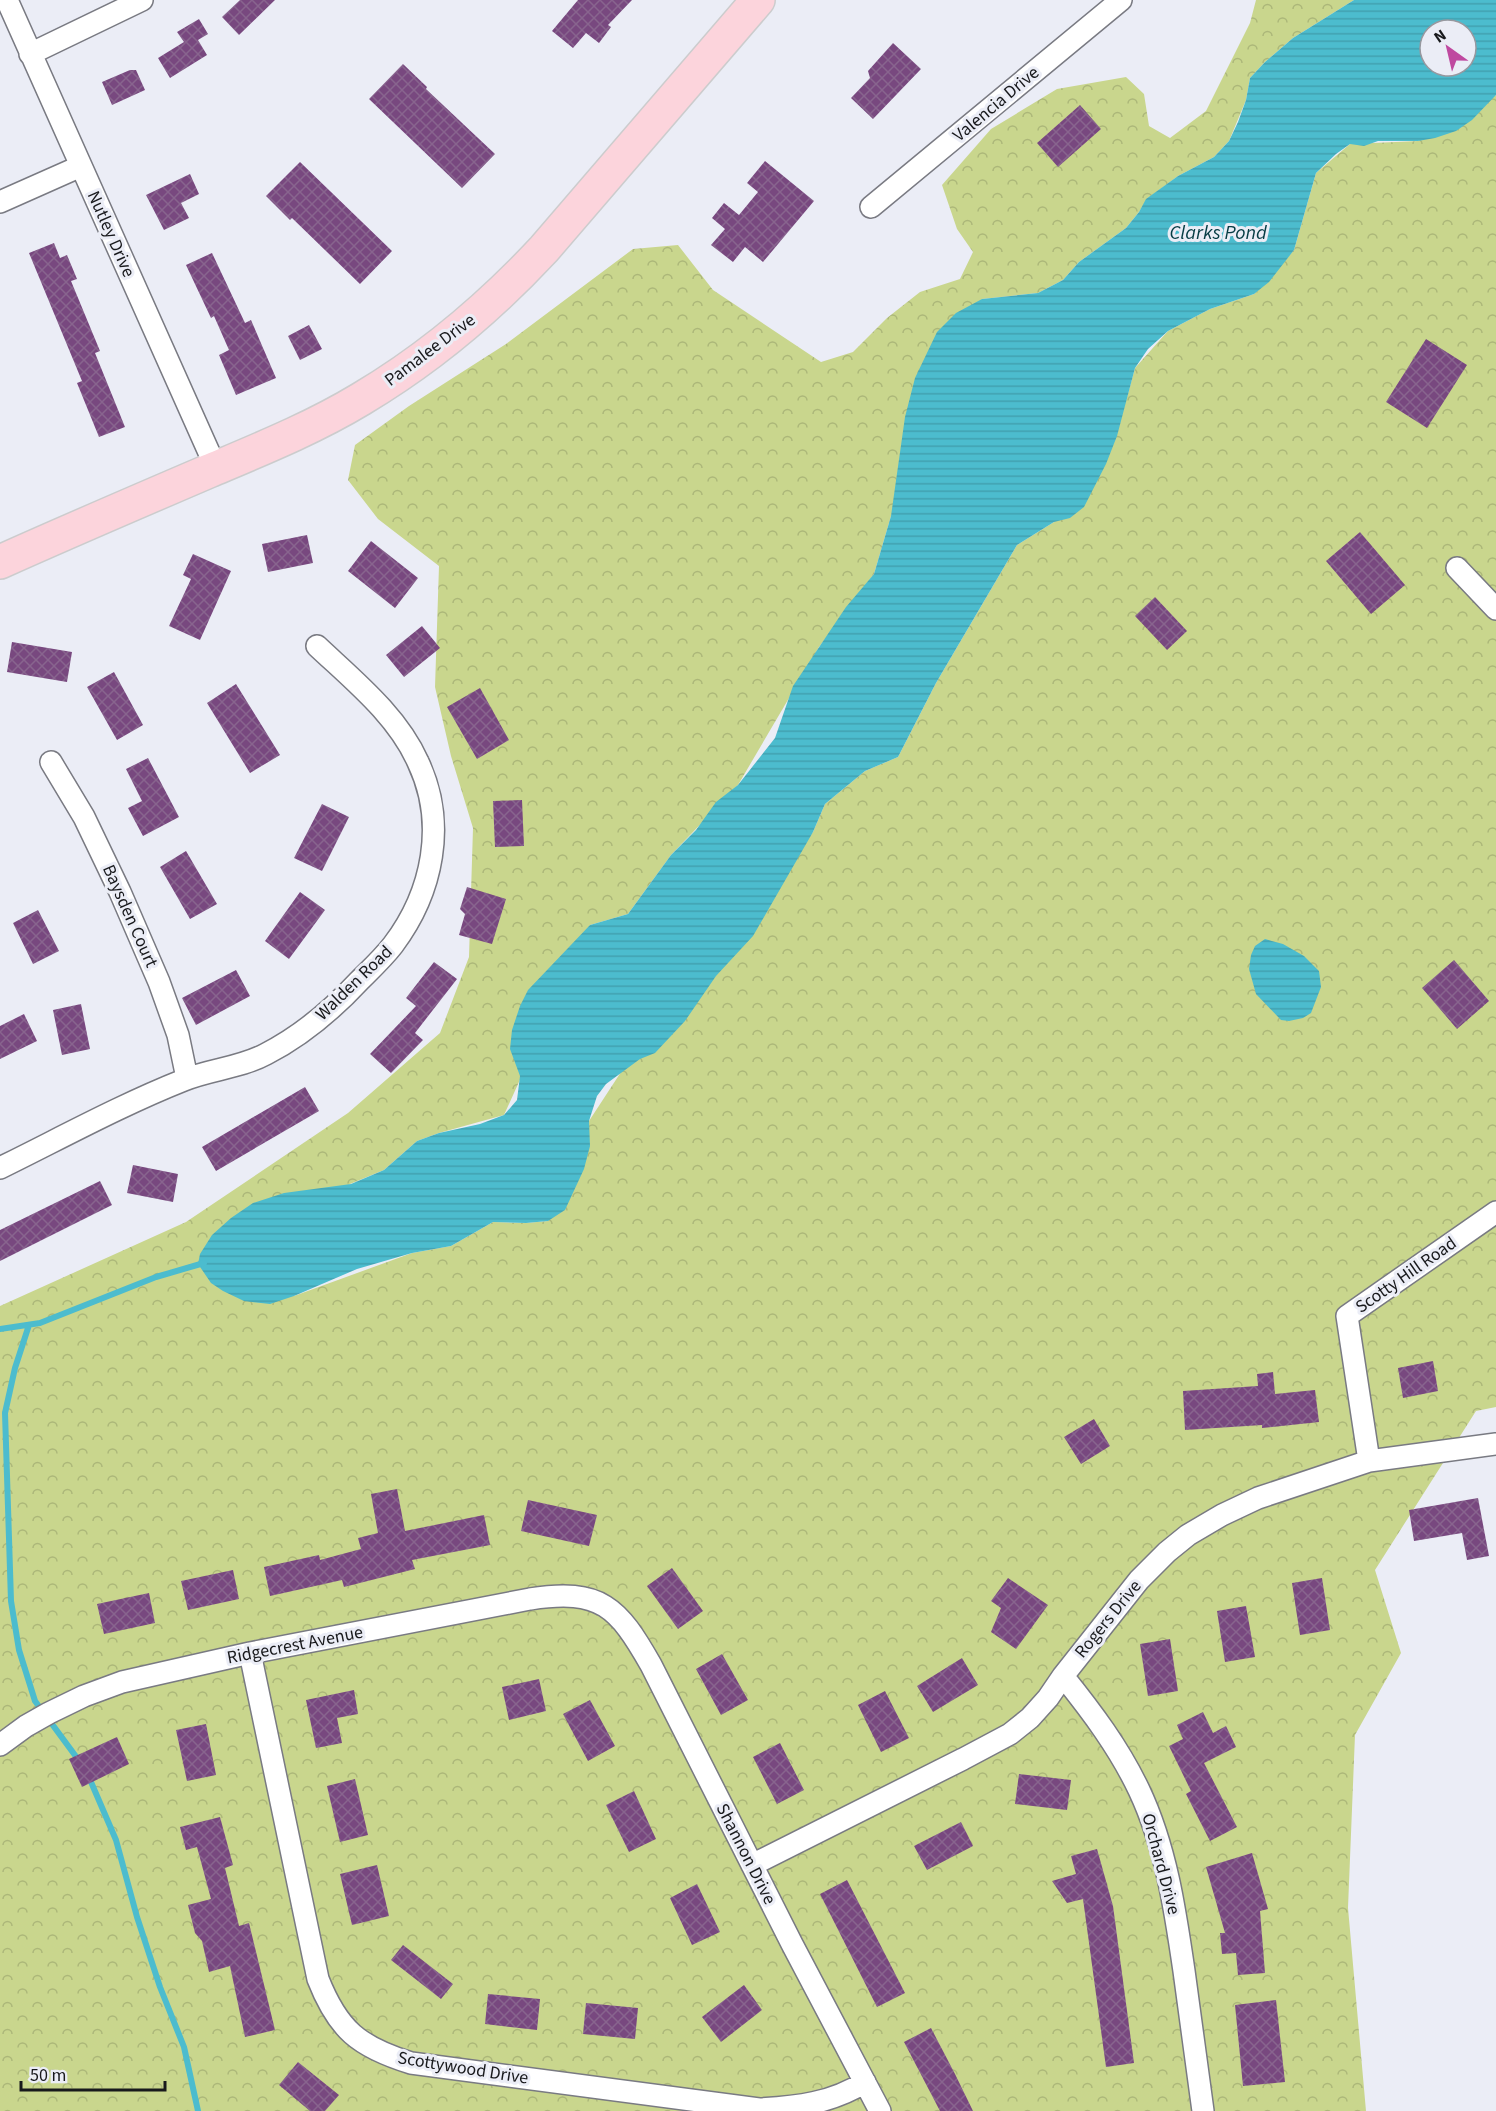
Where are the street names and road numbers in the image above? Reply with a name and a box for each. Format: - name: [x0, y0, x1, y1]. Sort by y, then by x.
- street label: Valencia Drive: [948, 60, 1045, 148]
- street label: Nutley Drive: [81, 187, 141, 281]
- street label: Pamalee Drive: [380, 308, 481, 392]
- street label: Baysden Court: [96, 861, 164, 971]
- street label: Walden Road: [310, 940, 398, 1026]
- street label: Scotty Hill Road: [1350, 1231, 1462, 1319]
- street label: Rogers Drive: [1069, 1575, 1147, 1663]
- street label: Ridgecrest Avenue: [225, 1620, 365, 1670]
- street label: Shannon Drive: [710, 1799, 782, 1909]
- street label: Orchard Drive: [1135, 1811, 1187, 1917]
- street label: Scottywood Drive: [396, 2045, 530, 2091]

